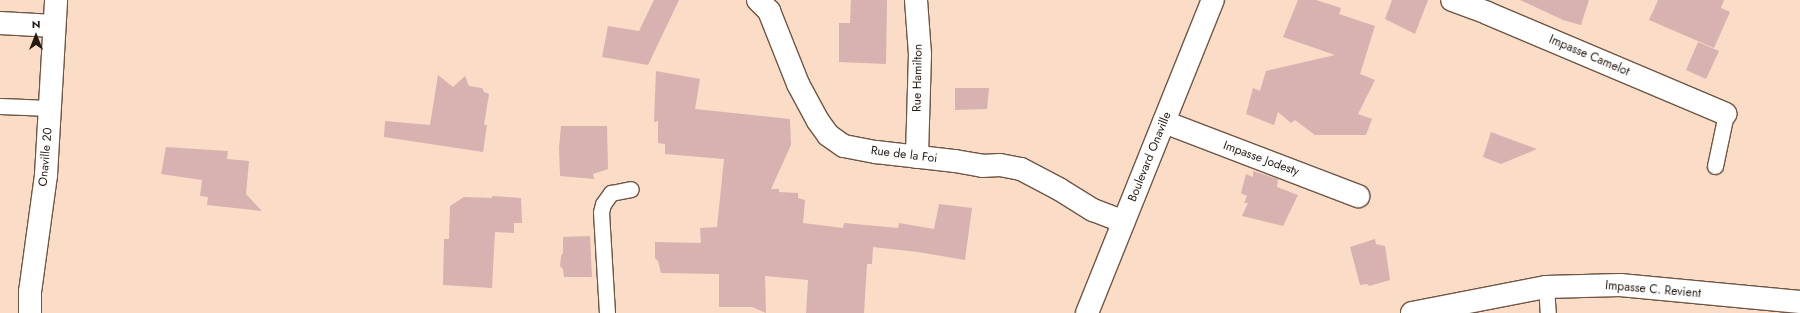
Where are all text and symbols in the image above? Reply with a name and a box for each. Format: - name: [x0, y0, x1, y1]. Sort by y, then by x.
- north arrow: [16, 16, 56, 56]
- text: N: [32, 16, 40, 32]
- street label: Impasse Camelot: [1547, 33, 1631, 79]
- street label: Rue Hamilton: [910, 44, 926, 112]
- street label: Boulevard Onaville: [1125, 110, 1175, 204]
- street label: Onaville 20: [36, 127, 56, 187]
- street label: Impasse Jodesty: [1221, 139, 1301, 179]
- street label: Rue de la Foi: [870, 144, 938, 166]
- street label: Impasse C. Revient: [1605, 279, 1701, 301]

